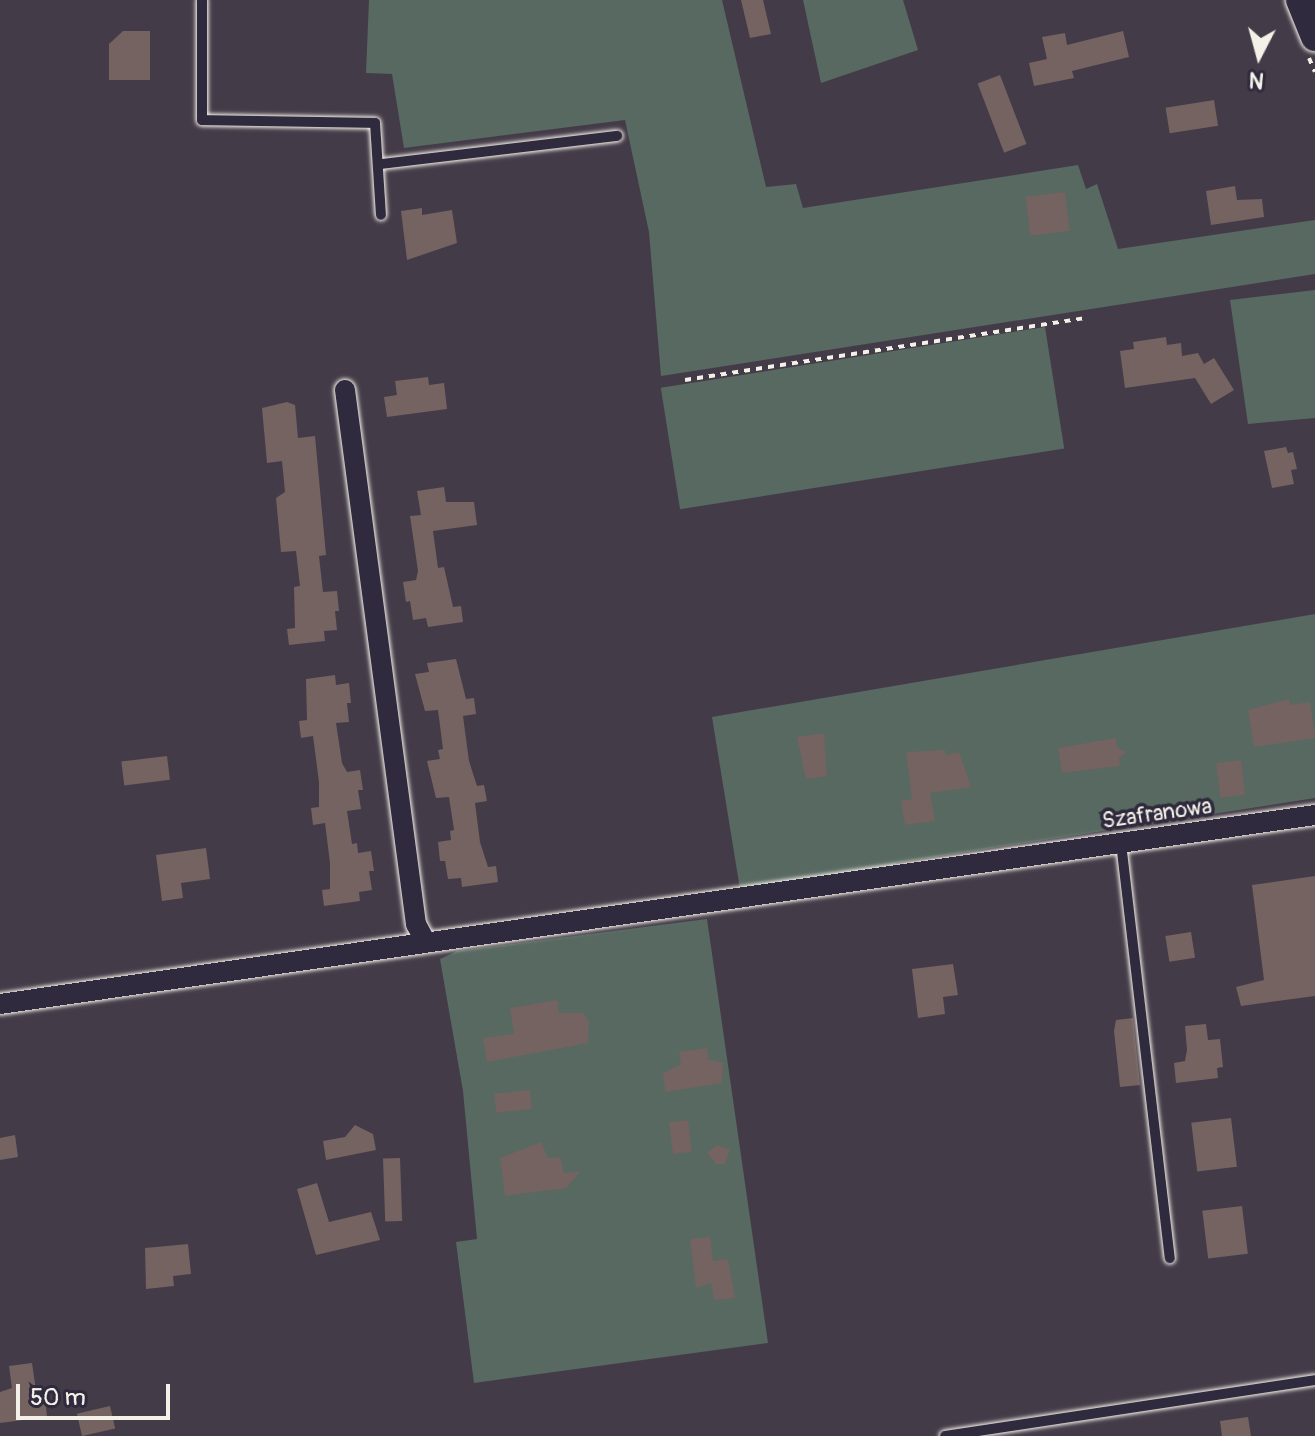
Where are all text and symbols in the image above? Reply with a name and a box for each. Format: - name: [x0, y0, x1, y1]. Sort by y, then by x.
- north arrow: [1219, 16, 1299, 96]
- text: N: [1248, 65, 1265, 95]
- street label: Szafranowa: [1100, 793, 1214, 835]
- scale bar: [20, 1368, 174, 1418]
- text: 50 m: [30, 1383, 86, 1412]

